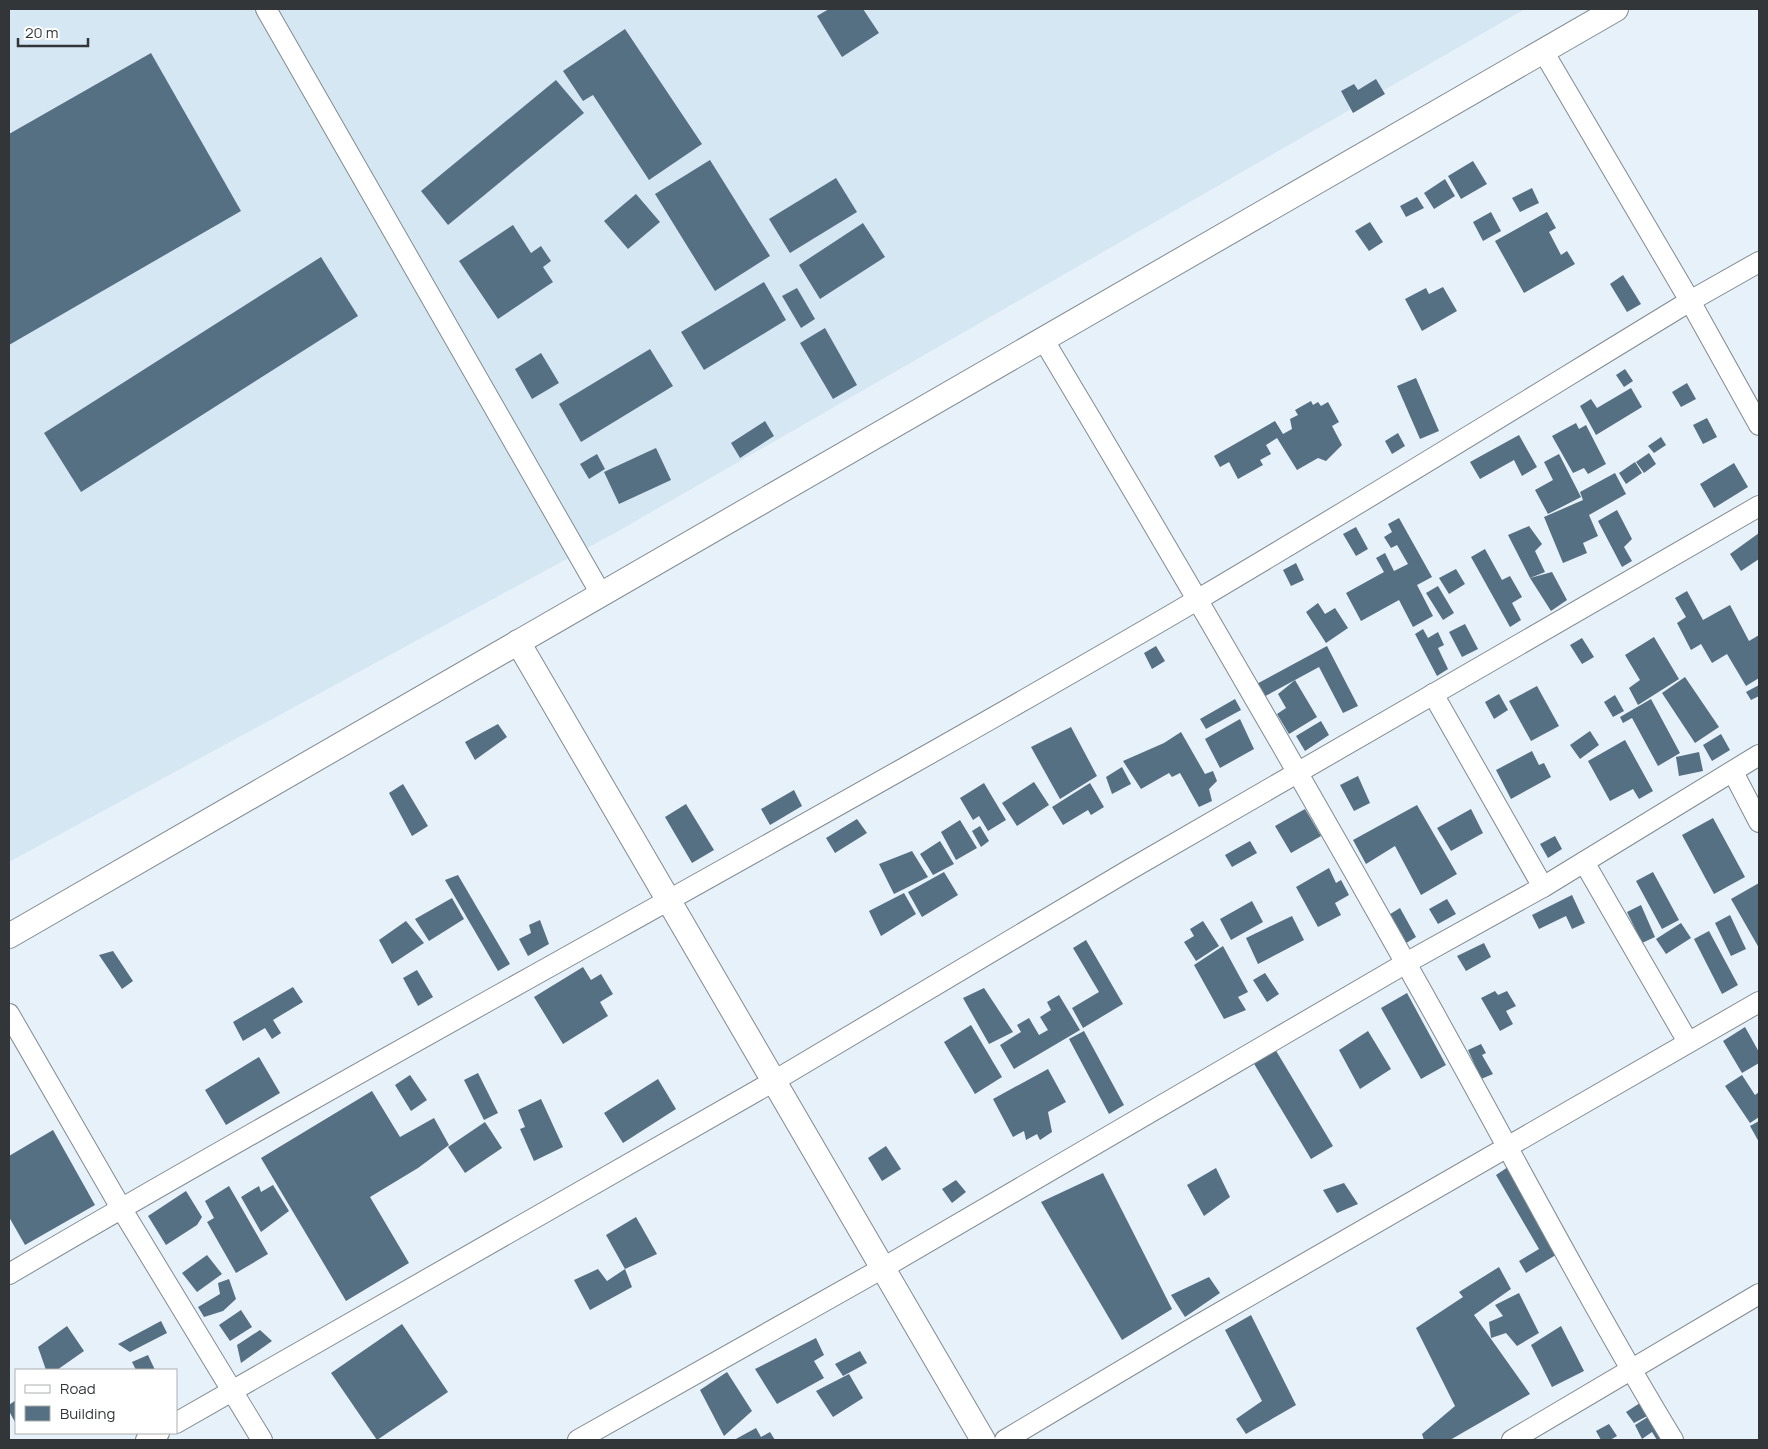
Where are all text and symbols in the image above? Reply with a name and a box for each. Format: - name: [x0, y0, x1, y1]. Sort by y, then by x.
- scale bar: [18, 15, 88, 47]
- text: 20 m: [25, 22, 58, 43]
- legend: [15, 1369, 178, 1434]
- text: Road: [60, 1378, 96, 1399]
- text: Building: [60, 1403, 115, 1424]

